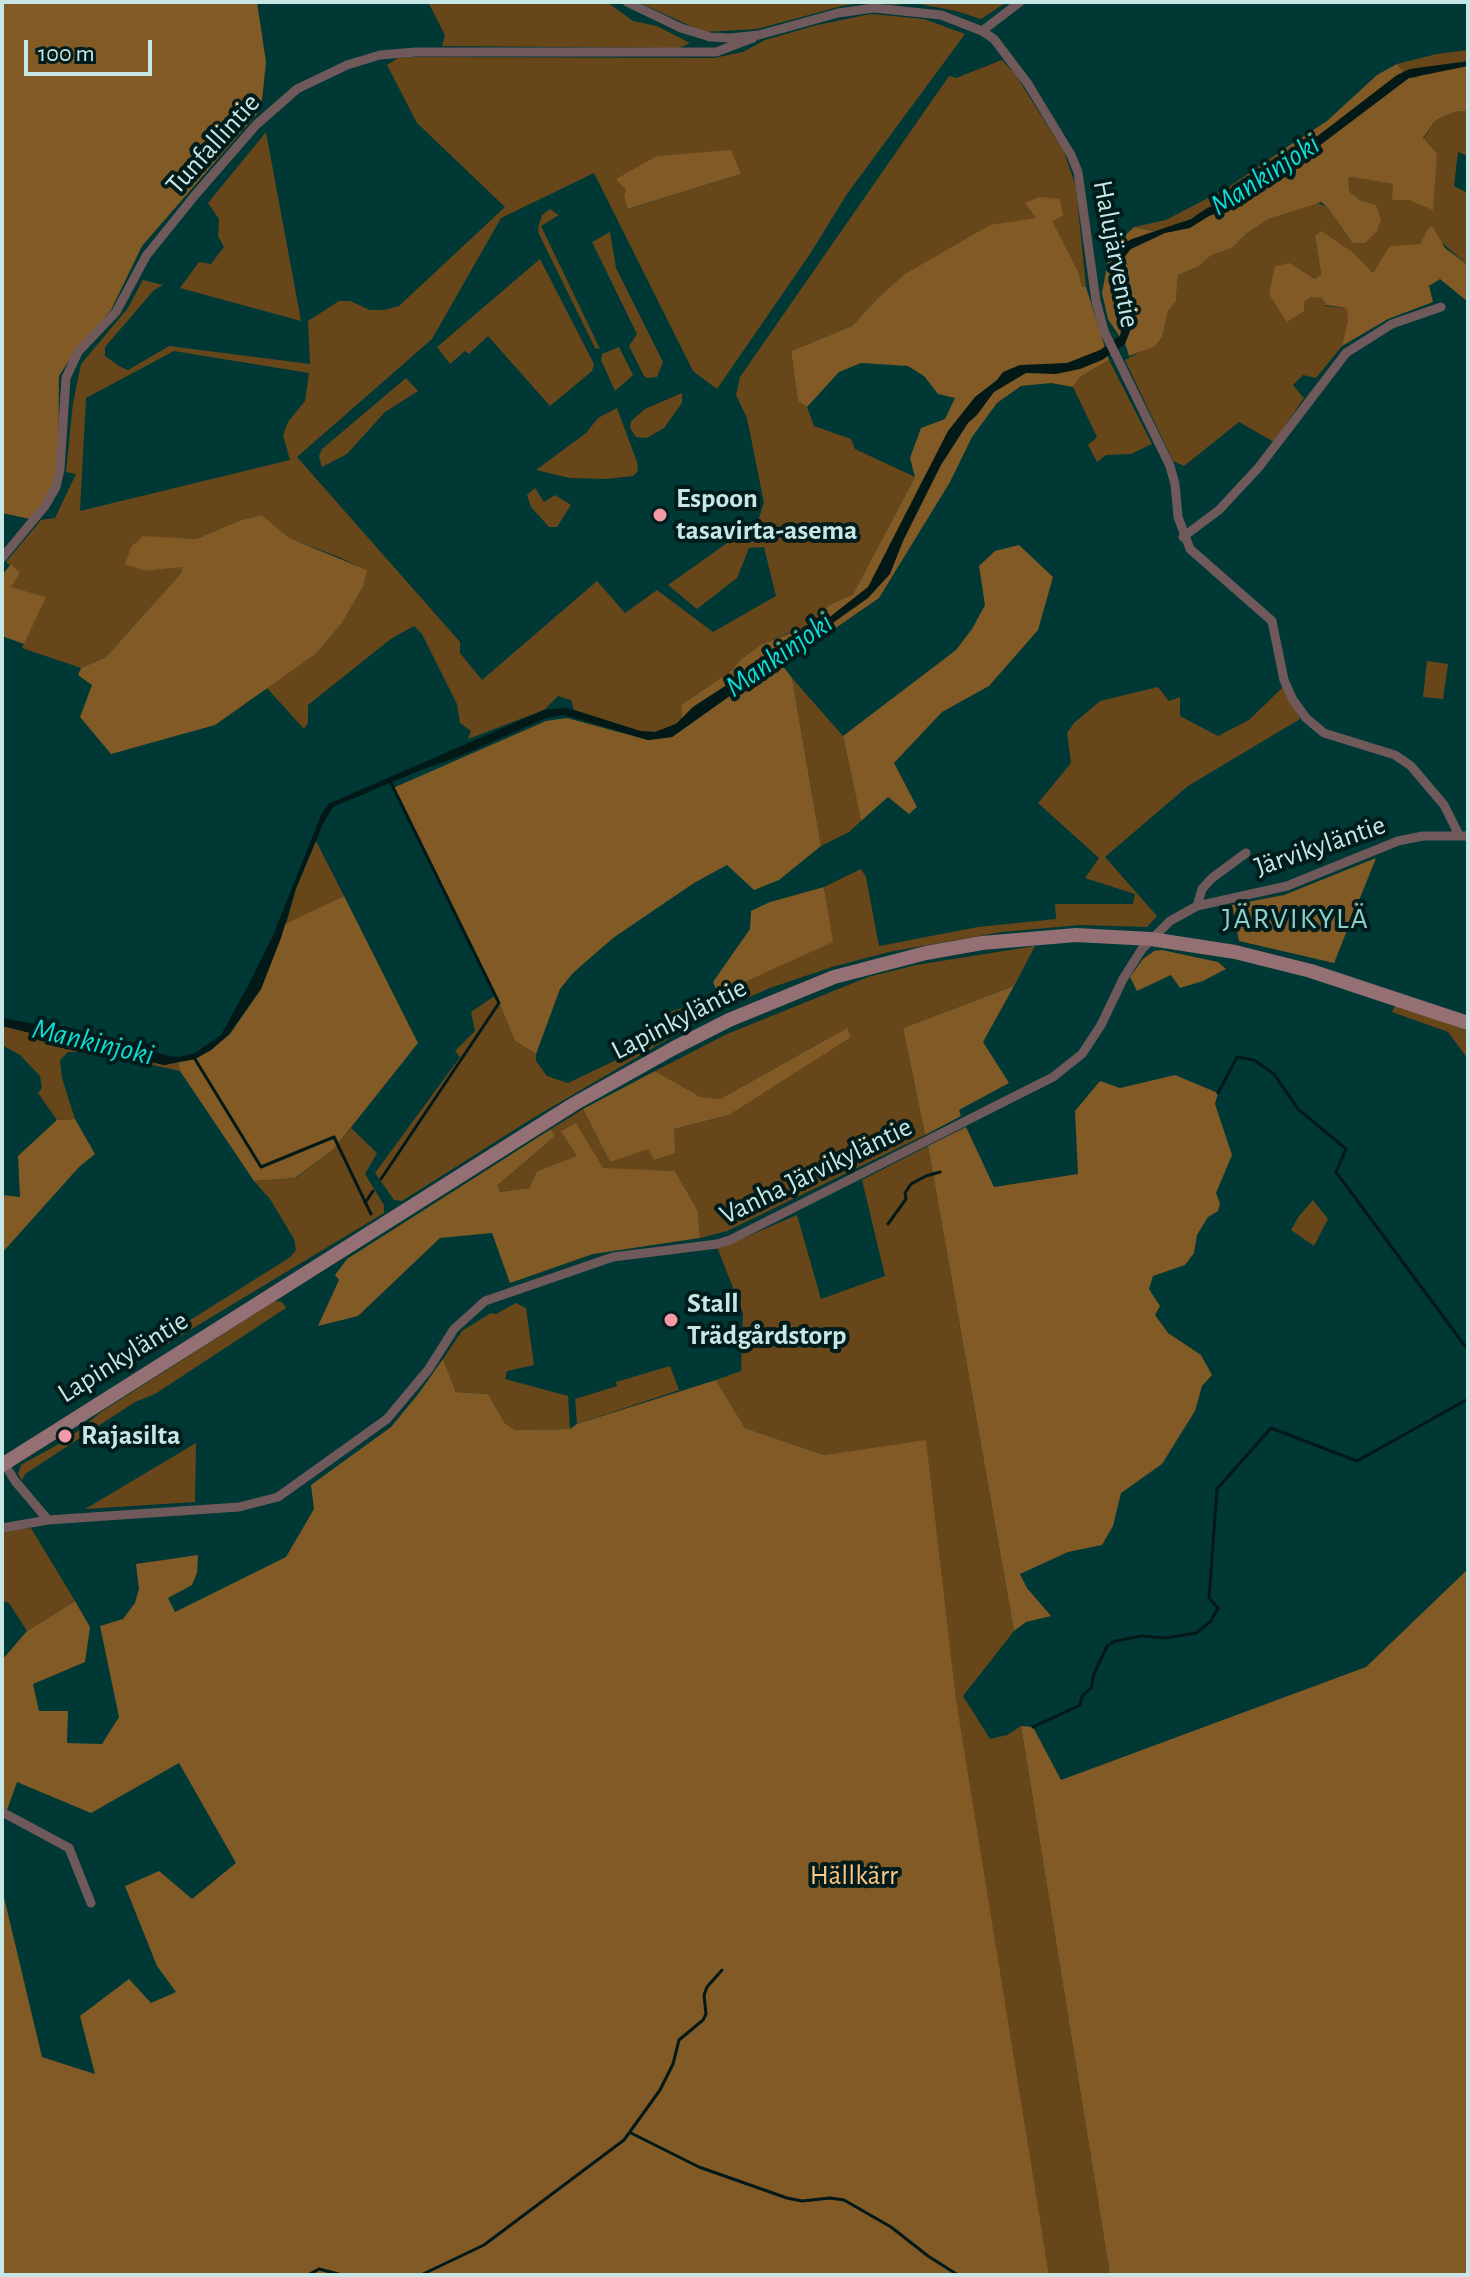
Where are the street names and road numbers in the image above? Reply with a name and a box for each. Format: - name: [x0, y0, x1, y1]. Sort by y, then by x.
- street label: Tunfallintie: [159, 86, 267, 202]
- street label: Halujärventie: [1085, 177, 1147, 331]
- street label: Järvikyläntie: [1250, 808, 1390, 884]
- street label: Lapinkyläntie: [606, 971, 752, 1067]
- street label: Vanha Järvikyläntie: [714, 1110, 918, 1232]
- street label: Lapinkyläntie: [52, 1304, 194, 1410]

